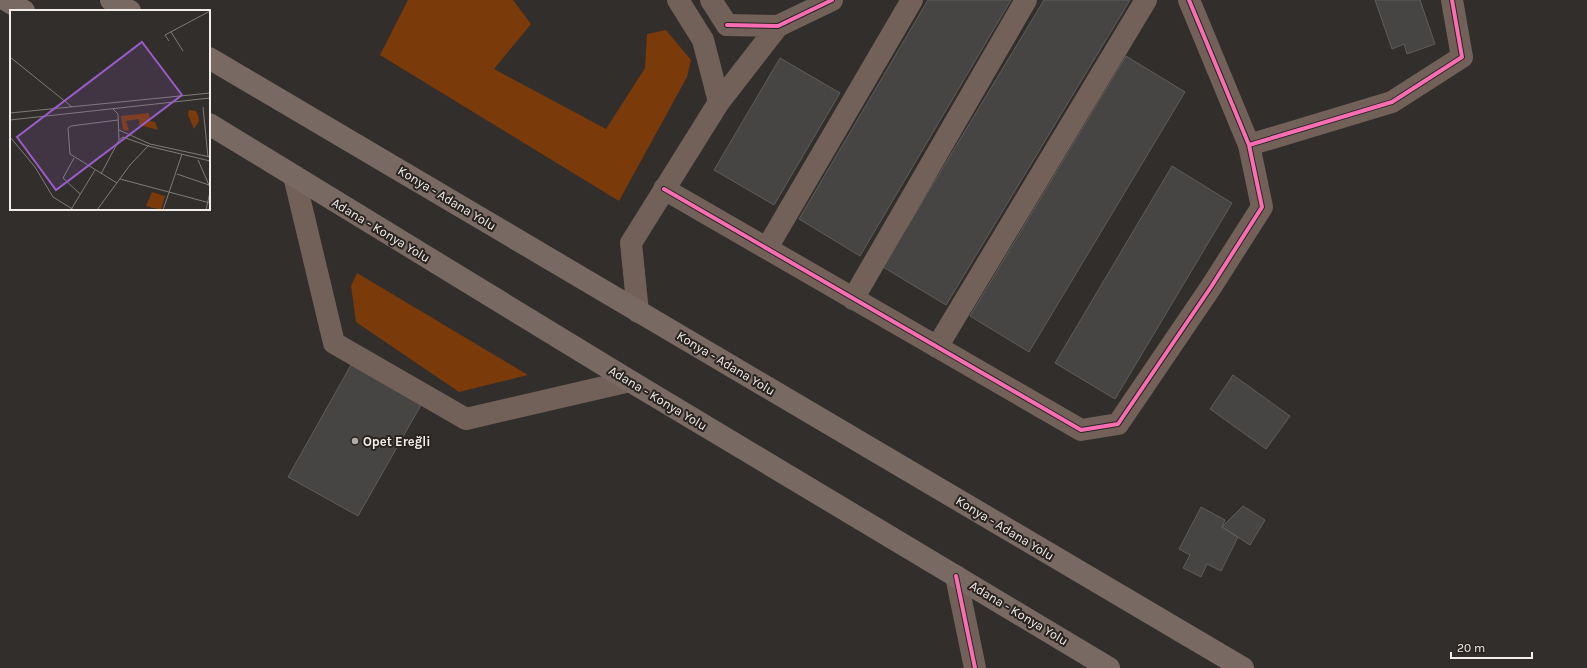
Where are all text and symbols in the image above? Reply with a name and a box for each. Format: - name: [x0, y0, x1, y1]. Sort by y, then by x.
- inset map: [10, 10, 210, 210]
- street label: Konya - Adana Yolu: [395, 163, 499, 233]
- street label: Adana - Konya Yolu: [329, 195, 433, 265]
- street label: Konya - Adana Yolu: [674, 328, 778, 398]
- street label: Adana - Konya Yolu: [606, 363, 710, 433]
- place label: Opet Ereğli: [363, 434, 431, 449]
- marker: Opet Ereğli: [350, 436, 360, 446]
- street label: Konya - Adana Yolu: [953, 493, 1057, 563]
- street label: Adana - Konya Yolu: [967, 578, 1071, 648]
- scale bar: [1451, 634, 1532, 660]
- text: 20 m: [1457, 641, 1485, 655]

